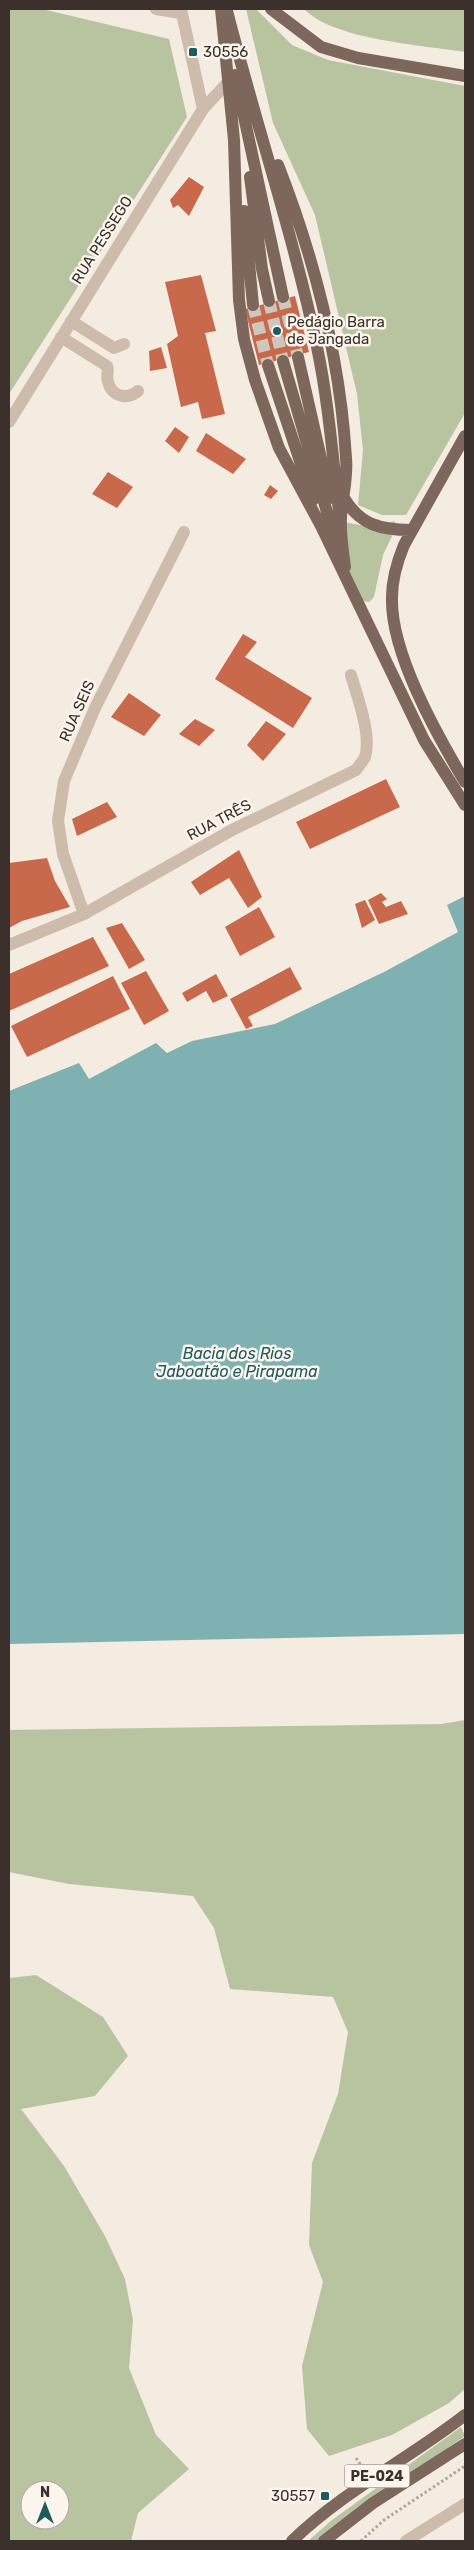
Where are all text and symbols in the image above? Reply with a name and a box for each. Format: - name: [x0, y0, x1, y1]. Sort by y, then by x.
- place label: 30556: [203, 43, 248, 61]
- marker: 30556: [187, 46, 199, 58]
- street label: RUA PESSEGO: [68, 193, 136, 287]
- place label: Pedágio Barra de Jangada: [287, 313, 385, 348]
- marker: Pedágio Barra de Jangada: [271, 325, 283, 337]
- street label: RUA SEIS: [55, 677, 99, 745]
- street label: RUA TRÊS: [184, 796, 254, 844]
- water label: Bacia dos Rios Jaboatão e Pirapama: [156, 1344, 318, 1381]
- road number: PE-024: [344, 2464, 410, 2488]
- north arrow: [20, 2480, 70, 2530]
- text: N: [40, 2484, 50, 2501]
- place label: 30557: [271, 2487, 315, 2505]
- marker: 30557: [319, 2490, 331, 2502]

